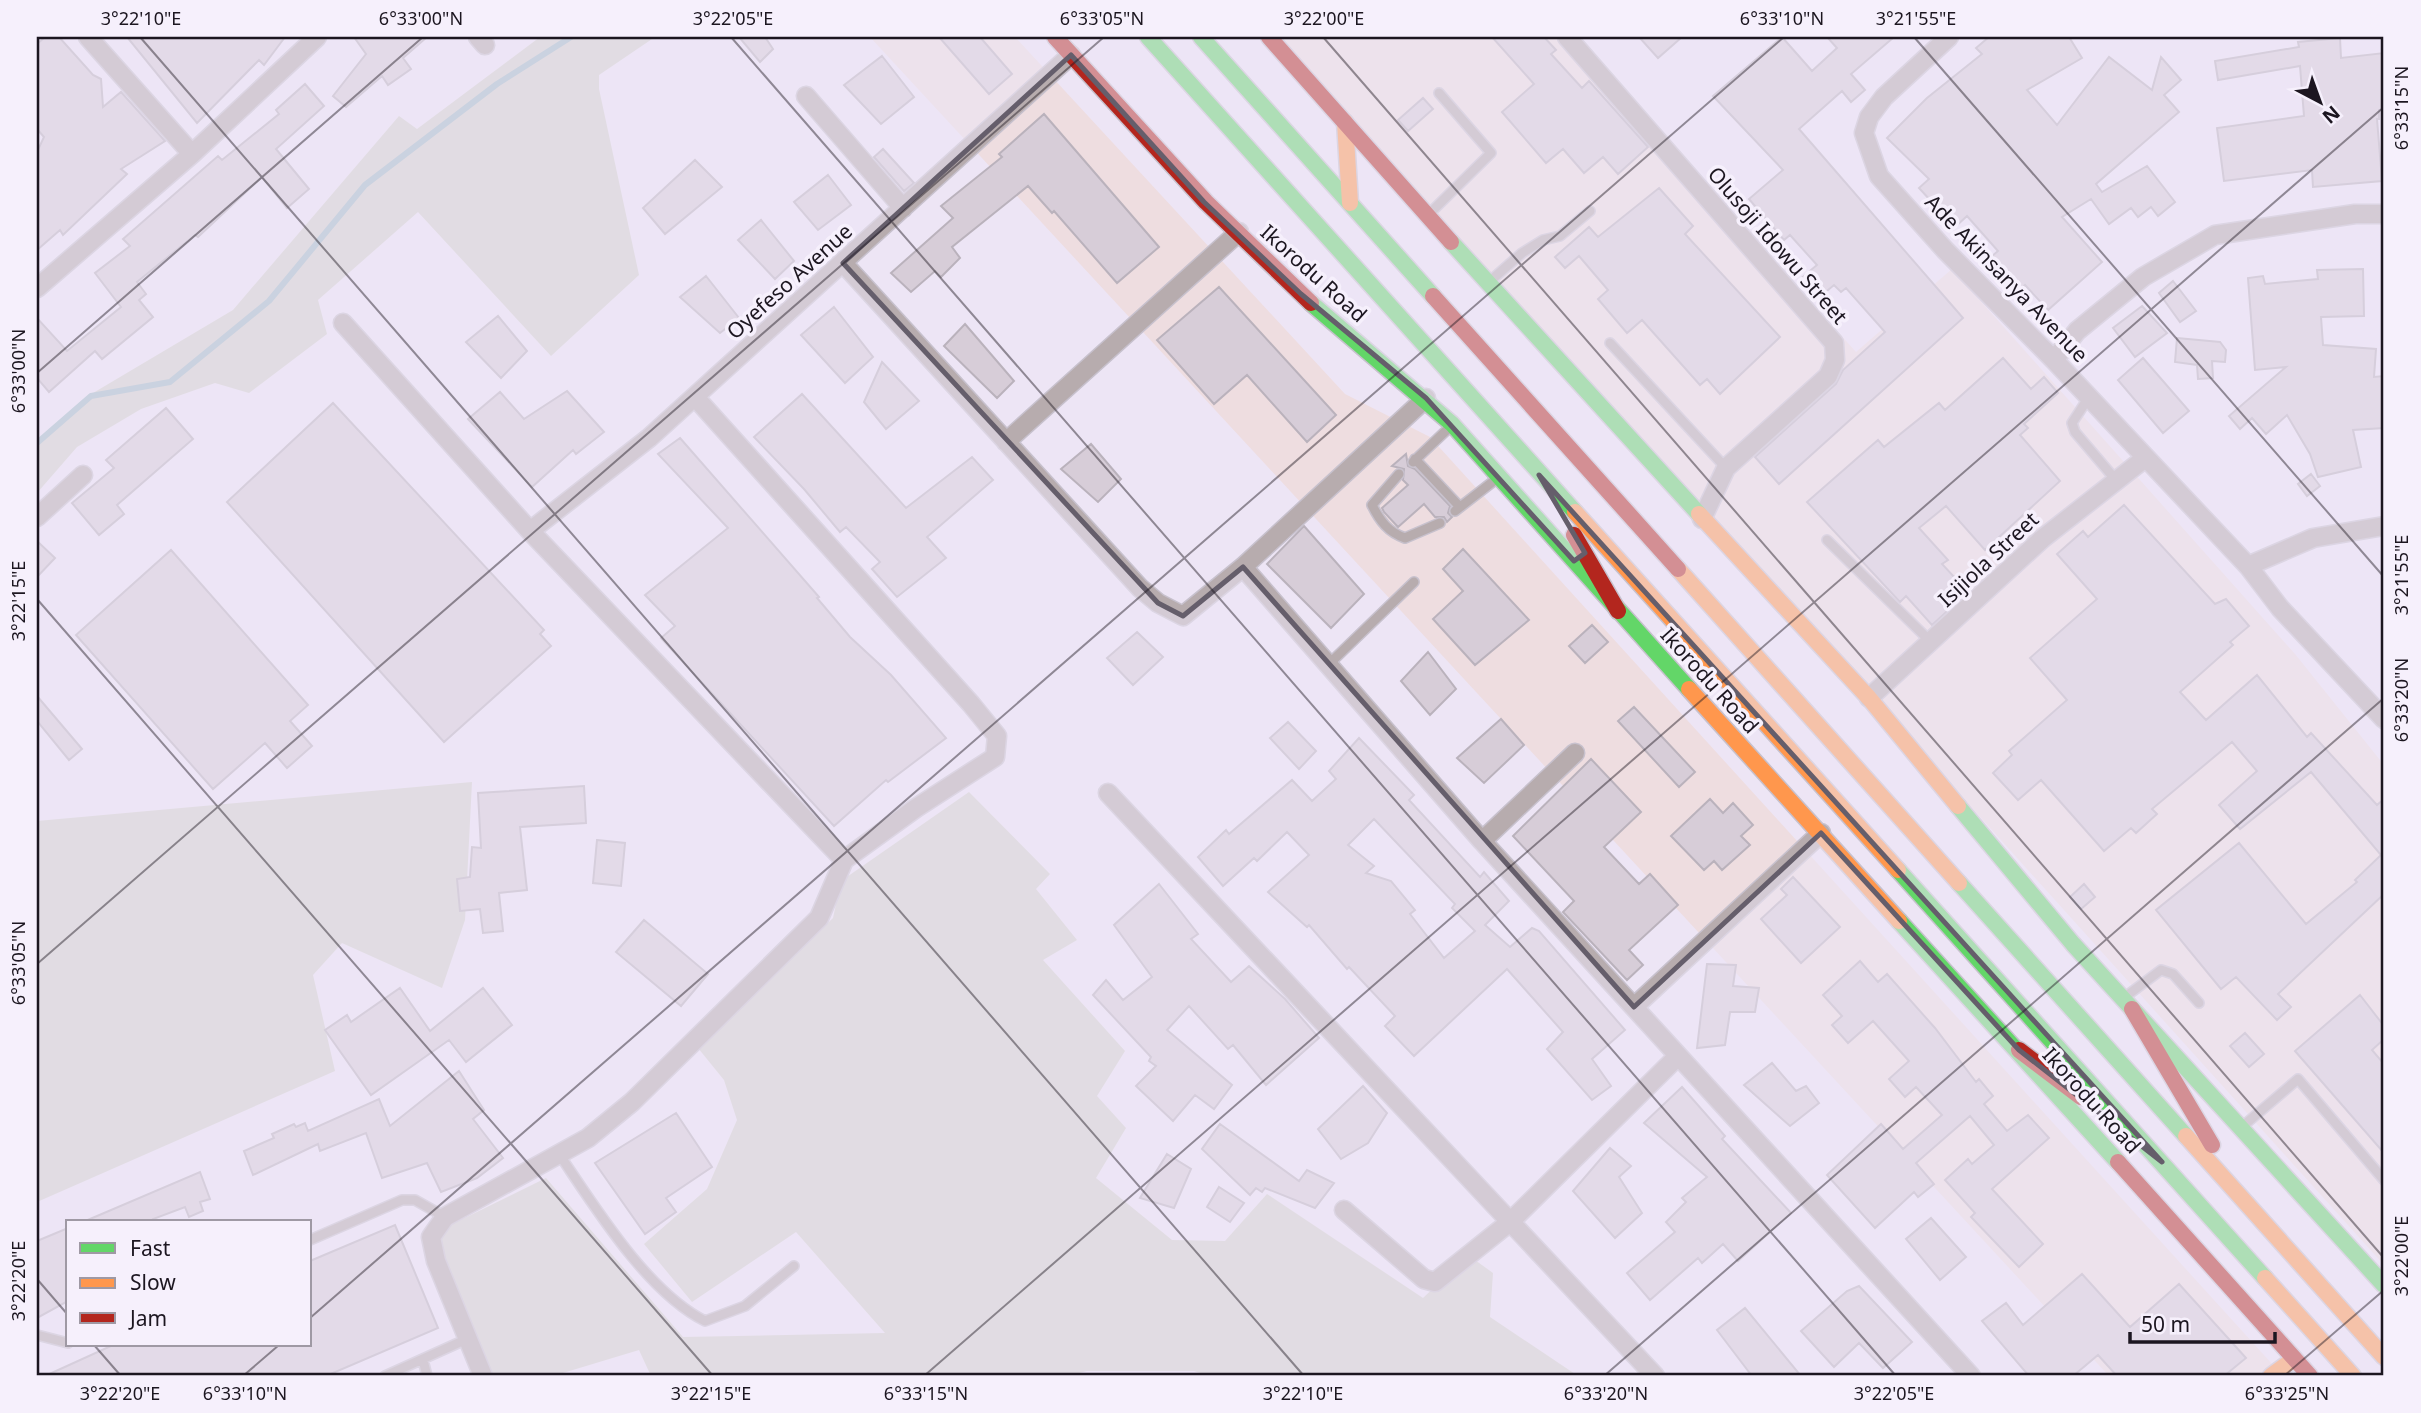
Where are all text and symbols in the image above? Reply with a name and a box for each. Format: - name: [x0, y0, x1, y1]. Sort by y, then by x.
- text: 3°22'10"E: [101, 6, 181, 30]
- text: 6°33'00"N: [379, 6, 463, 30]
- text: 3°22'05"E: [693, 6, 773, 30]
- text: 6°33'05"N: [1060, 6, 1144, 30]
- text: 3°22'00"E: [1284, 6, 1364, 30]
- text: 6°33'10"N: [1740, 6, 1824, 30]
- text: 3°21'55"E: [1876, 6, 1956, 30]
- north arrow: [2284, 66, 2354, 136]
- text: 6°33'15"N: [2389, 66, 2413, 150]
- text: N: [2317, 100, 2346, 130]
- street label: Olusoji Idowu Street: [1702, 160, 1854, 330]
- street label: Ade Akinsanya Avenue: [1919, 188, 2095, 368]
- street label: Oyefeso Avenue: [720, 217, 858, 345]
- street label: Ikorodu Road: [1255, 218, 1373, 328]
- text: 6°33'00"N: [6, 329, 30, 413]
- street label: Isijiola Street: [1932, 505, 2044, 613]
- text: 3°21'55"E: [2389, 535, 2413, 615]
- text: 3°22'15"E: [6, 561, 30, 641]
- street label: Ikorodu Road: [1655, 621, 1765, 739]
- text: 6°33'20"N: [2389, 658, 2413, 742]
- text: 6°33'05"N: [6, 921, 30, 1005]
- street label: Ikorodu Road: [2037, 1041, 2147, 1159]
- text: 3°22'00"E: [2389, 1216, 2413, 1296]
- legend: [66, 1220, 312, 1346]
- text: Fast: [130, 1234, 171, 1262]
- text: 3°22'20"E: [6, 1241, 30, 1321]
- text: Slow: [130, 1268, 176, 1296]
- scale bar: [2130, 1301, 2276, 1345]
- text: Jam: [128, 1304, 167, 1332]
- text: 50 m: [2141, 1310, 2190, 1338]
- text: 3°22'20"E: [80, 1381, 160, 1405]
- text: 6°33'10"N: [203, 1381, 287, 1405]
- text: 3°22'15"E: [671, 1381, 751, 1405]
- text: 6°33'15"N: [884, 1381, 968, 1405]
- text: 3°22'10"E: [1263, 1381, 1343, 1405]
- text: 6°33'20"N: [1564, 1381, 1648, 1405]
- text: 3°22'05"E: [1854, 1381, 1934, 1405]
- text: 6°33'25"N: [2245, 1381, 2329, 1405]

